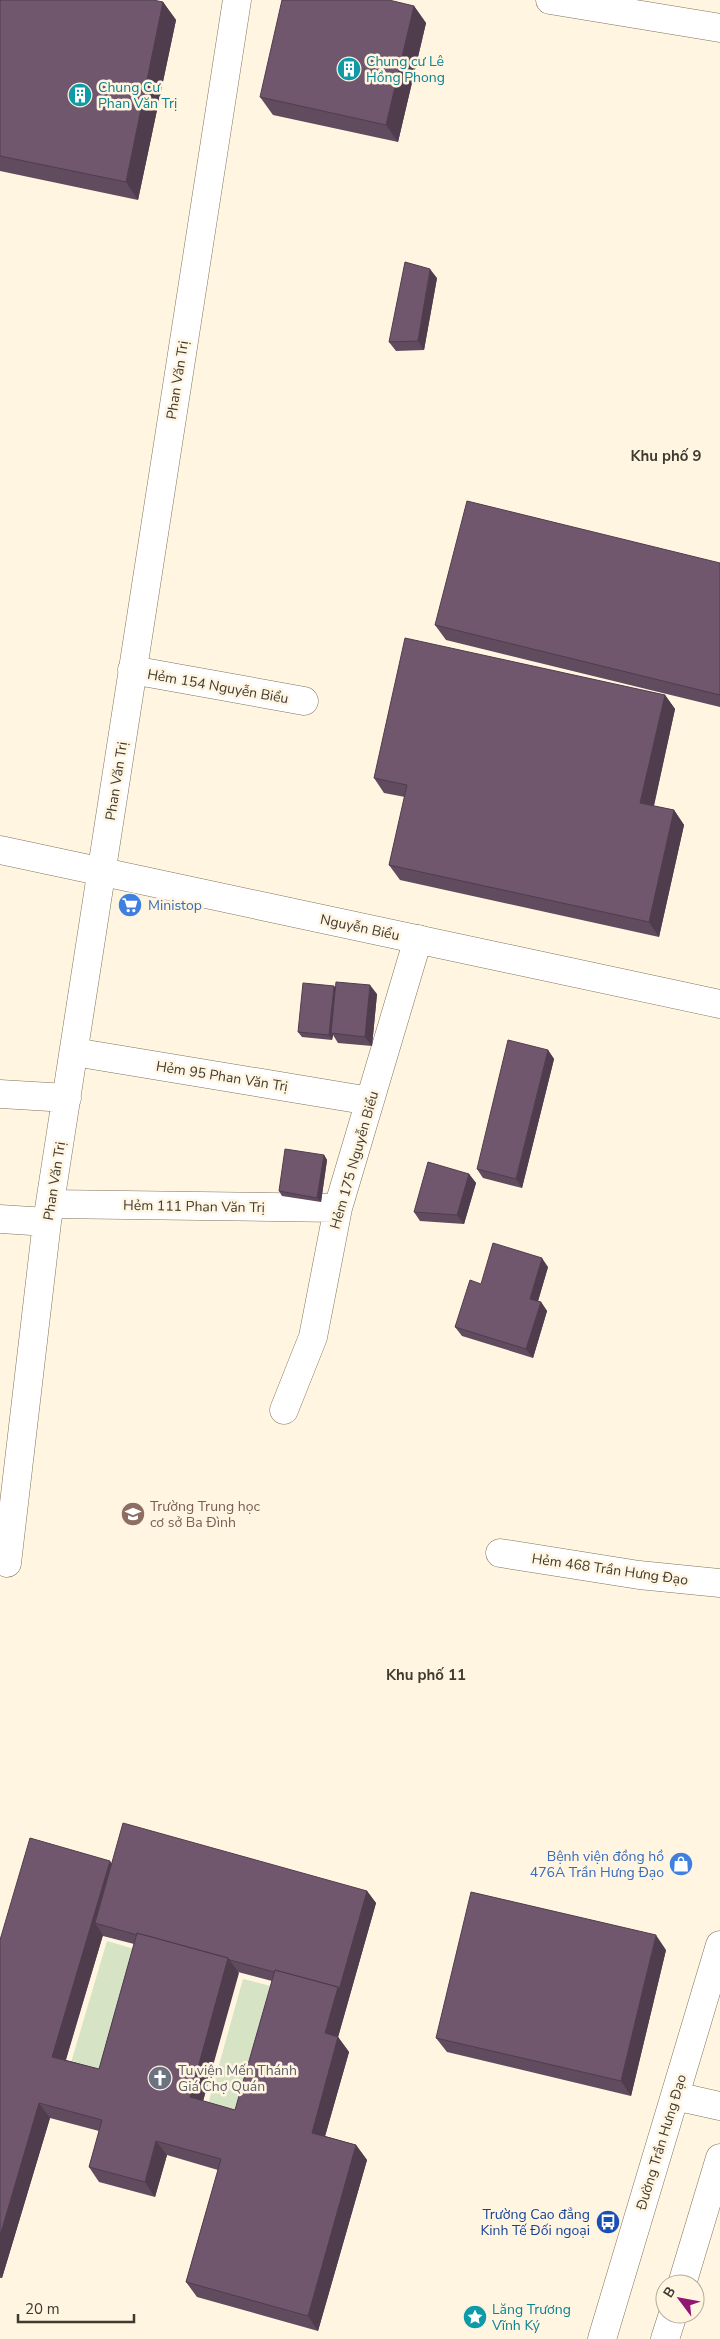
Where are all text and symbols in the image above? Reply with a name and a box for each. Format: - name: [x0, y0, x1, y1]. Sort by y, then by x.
- place label: Chung cư Lê Hồng Phong: [366, 52, 445, 87]
- building icon: Chung cư Lê Hồng Phong: [336, 56, 362, 82]
- place label: Chung Cư Phan Văn Trị: [98, 78, 177, 113]
- building icon: Chung Cư Phan Văn Trị: [67, 82, 93, 108]
- street label: Phan Văn Trị: [162, 339, 193, 421]
- district label: Khu phố 9: [631, 446, 701, 466]
- street label: Hẻm 154 Nguyễn Biểu: [146, 665, 290, 708]
- street label: Phan Văn Trị: [101, 740, 132, 822]
- supermarket icon: Ministop: [117, 892, 143, 918]
- place label: Ministop: [148, 896, 202, 915]
- street label: Nguyễn Biểu: [319, 910, 401, 945]
- street label: Hẻm 95 Phan Văn Trị: [155, 1057, 289, 1096]
- street label: Hẻm 175 Nguyễn Biểu: [326, 1089, 383, 1231]
- street label: Phan Văn Trị: [39, 1140, 70, 1222]
- street label: Hẻm 111 Phan Văn Trị: [123, 1196, 265, 1217]
- place label: Trường Trung học cơ sở Ba Đình: [150, 1497, 260, 1532]
- school or university icon: Trường Trung học cơ sở Ba Đình: [120, 1501, 146, 1527]
- street label: Hẻm 468 Trần Hưng Ðạo: [531, 1549, 690, 1590]
- district label: Khu phố 11: [386, 1665, 466, 1685]
- place label: Bệnh viện đồng hồ 476A Trần Hưng Đạo: [530, 1847, 664, 1882]
- shop icon: Bệnh viện đồng hồ 476A Trần Hưng Đạo: [668, 1851, 694, 1877]
- place label: Tu viện Mến Thánh Giá Chợ Quán: [178, 2061, 297, 2096]
- church icon: Tu viện Mến Thánh Giá Chợ Quán: [147, 2065, 173, 2091]
- street label: Đường Trần Hưng Đạo: [631, 2072, 691, 2213]
- place label: Trường Cao đẳng Kinh Tế Đối ngoại: [480, 2205, 590, 2240]
- bus stop icon: Trường Cao đẳng Kinh Tế Đối ngoại: [595, 2209, 621, 2235]
- north arrow: [655, 2274, 705, 2324]
- text: B: [659, 2283, 680, 2301]
- scale bar: [18, 2292, 134, 2324]
- text: 20 m: [25, 2299, 60, 2319]
- place label: Lăng Trương Vĩnh Ký: [491, 2300, 571, 2335]
- place icon: Lăng Trương Vĩnh Ký: [462, 2304, 488, 2330]

